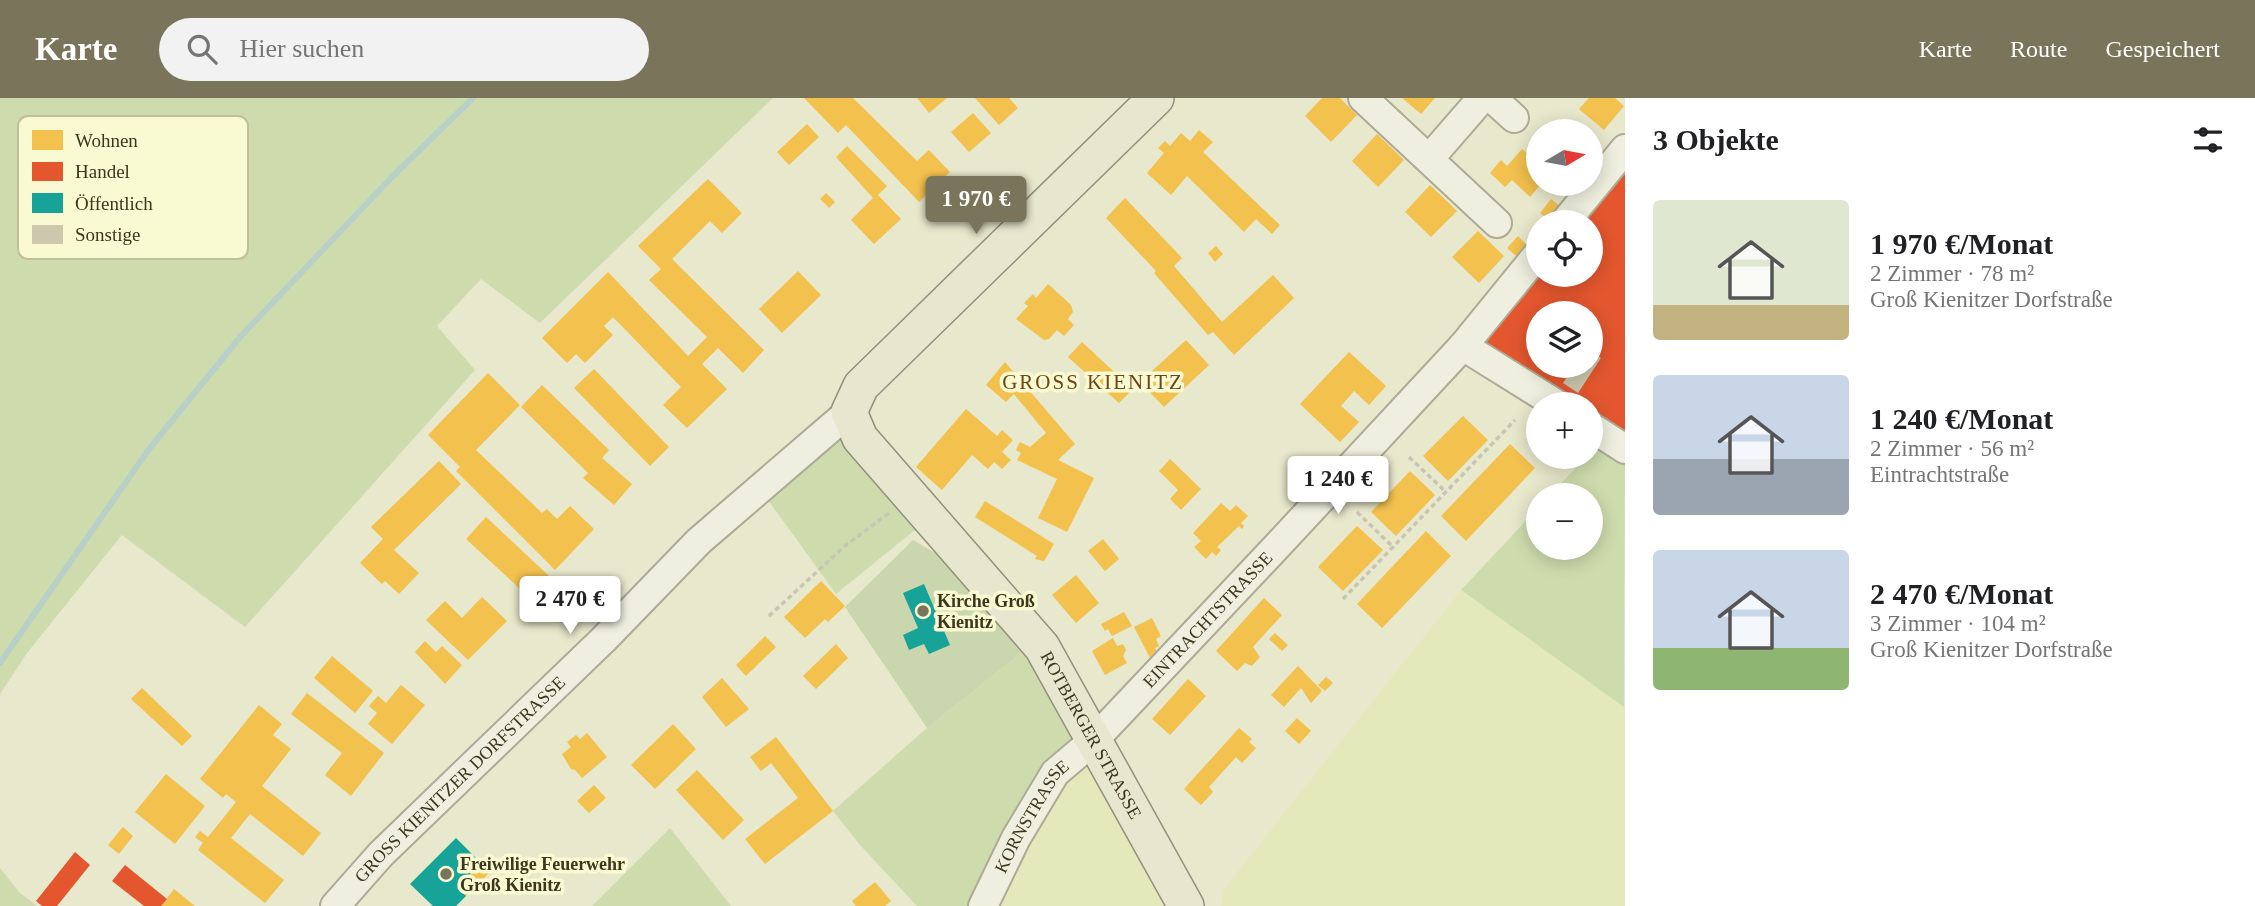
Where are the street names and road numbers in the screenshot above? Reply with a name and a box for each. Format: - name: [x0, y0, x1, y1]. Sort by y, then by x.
- street label: EINTRACHTSTRASSE: [1139, 548, 1276, 692]
- street label: ROTBERGER STRASSE: [1036, 648, 1146, 822]
- street label: GROSS KIENITZER DORFSTRASSE: [351, 672, 569, 886]
- street label: KORNSTRASSE: [991, 756, 1073, 876]

